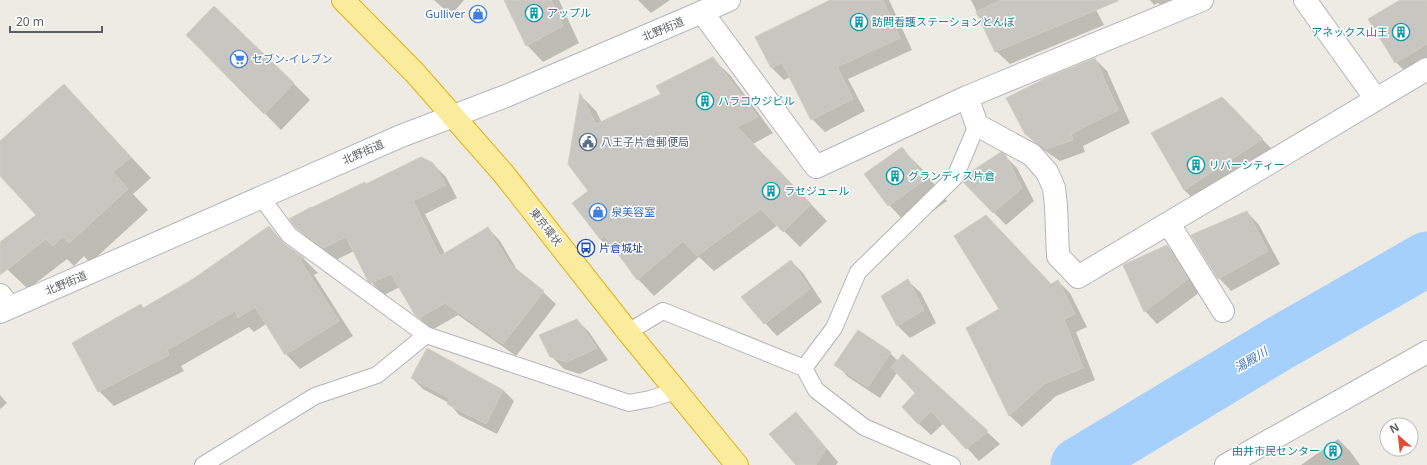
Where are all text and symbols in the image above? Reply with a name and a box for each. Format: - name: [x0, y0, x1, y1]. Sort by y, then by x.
- building icon: アップル: [524, 3, 544, 23]
- shop icon: Gulliver: [468, 4, 488, 24]
- place label: アップル: [547, 5, 591, 20]
- place label: Gulliver: [425, 6, 465, 21]
- scale bar: [10, 8, 102, 34]
- building icon: 訪問看護ステーションとんぼ: [849, 12, 869, 32]
- text: 20 m: [16, 13, 44, 30]
- street label: 北野街道: [640, 13, 686, 44]
- place label: 訪問看護ステーションとんぼ: [872, 14, 1015, 29]
- building icon: アネックス山王: [1391, 22, 1411, 42]
- place label: アネックス山王: [1311, 24, 1388, 39]
- supermarket icon: セブン-イレブン: [229, 49, 249, 69]
- place label: セブン-イレブン: [252, 51, 333, 66]
- building icon: ハラコウジビル: [695, 91, 715, 111]
- place label: ハラコウジビル: [718, 93, 795, 108]
- public building icon: 八王子片倉郵便局: [578, 132, 598, 152]
- place label: 八王子片倉郵便局: [601, 134, 689, 149]
- street label: 北野街道: [340, 136, 386, 167]
- building icon: リバーシティー: [1186, 155, 1206, 175]
- place label: リバーシティー: [1209, 157, 1285, 172]
- building icon: グランディス片倉: [885, 166, 905, 186]
- place label: グランディス片倉: [908, 168, 995, 183]
- building icon: ラセジュール: [761, 181, 781, 201]
- place label: ラセジュール: [784, 183, 849, 198]
- shop icon: 泉美容室: [588, 202, 608, 222]
- place label: 泉美容室: [611, 204, 655, 219]
- street label: 東京環状: [527, 205, 566, 249]
- bus stop icon: 片倉城址: [576, 238, 596, 258]
- place label: 片倉城址: [599, 240, 643, 255]
- street label: 北野街道: [43, 267, 89, 298]
- water label: 湯殿川: [1231, 342, 1272, 376]
- north arrow: [1379, 417, 1419, 457]
- text: N: [1387, 419, 1402, 436]
- building icon: 由井市民センター: [1323, 441, 1343, 461]
- place label: 由井市民センター: [1232, 443, 1320, 458]

